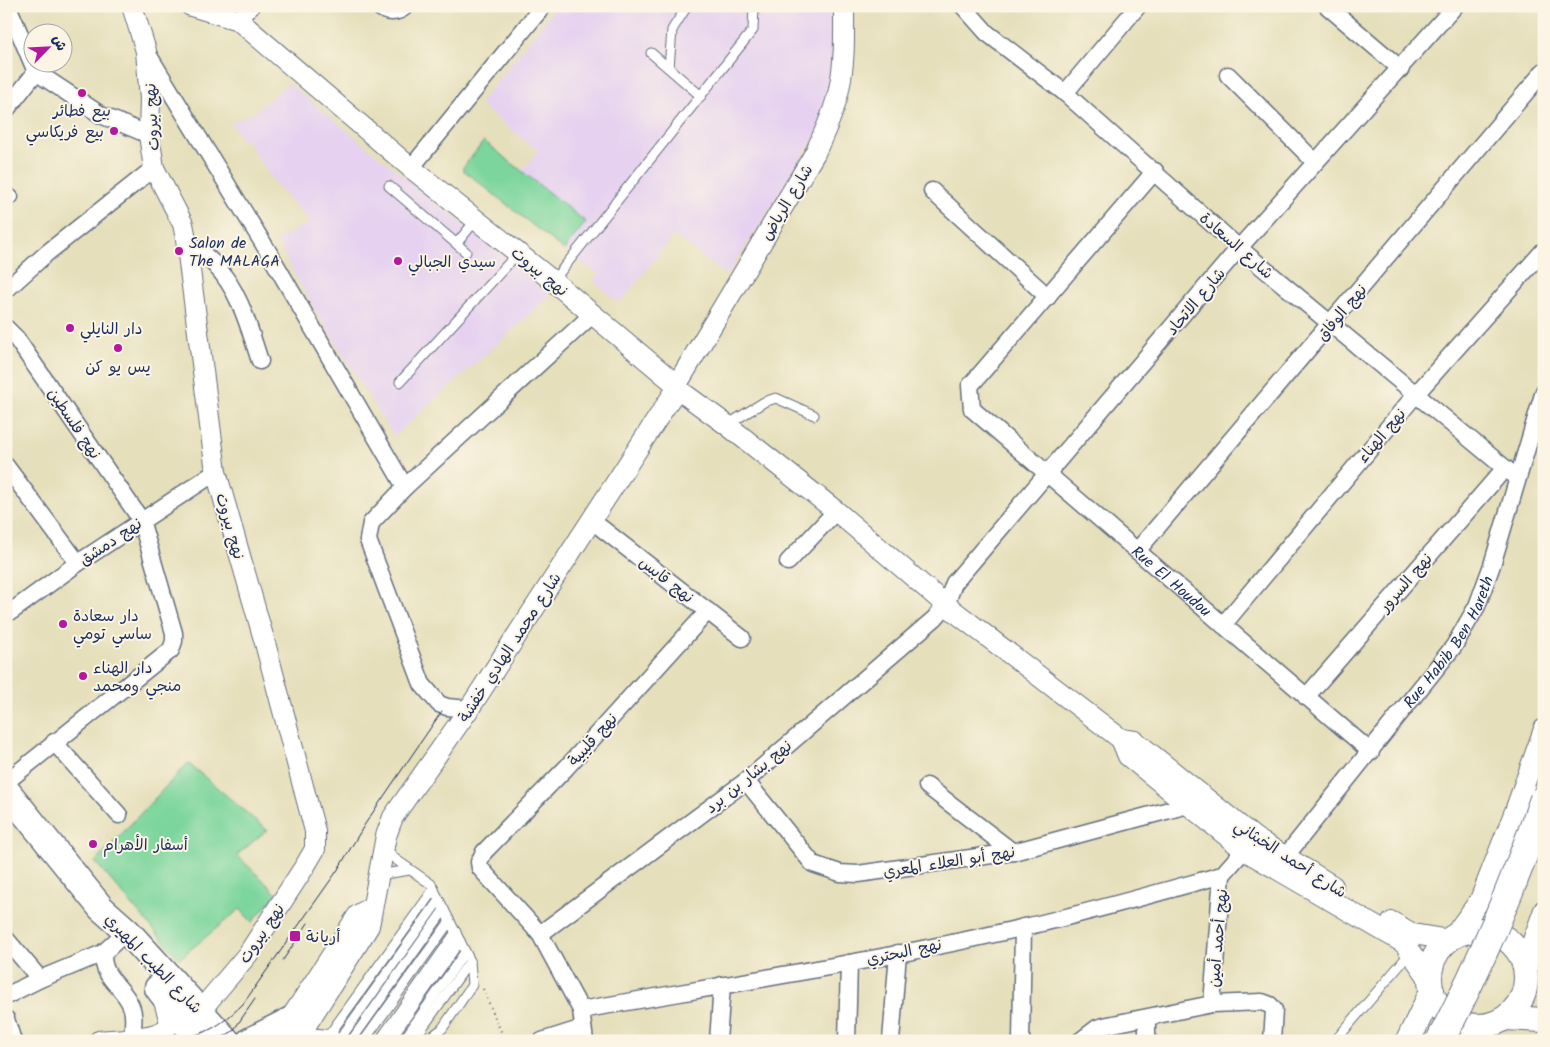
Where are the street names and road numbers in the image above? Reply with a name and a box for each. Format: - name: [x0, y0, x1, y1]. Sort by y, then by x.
- street label: نهج بيروت: [138, 82, 167, 151]
- street label: شارع الرياض: [755, 160, 820, 246]
- street label: شارع السعادة: [1193, 207, 1279, 286]
- street label: نهج بيروت: [505, 241, 573, 303]
- street label: شارع الاتحاد: [1160, 263, 1232, 341]
- street label: نهج الوفاق: [1311, 279, 1374, 347]
- street label: نهج فلسطين: [41, 383, 107, 465]
- street label: نهج الهناء: [1352, 403, 1413, 469]
- street label: نهج بيروت: [208, 490, 251, 562]
- street label: نهج دمشق: [74, 512, 147, 573]
- street label: Rue El Houdou: [1125, 540, 1217, 624]
- street label: نهج السرور: [1372, 548, 1439, 620]
- street label: نهج قابس: [633, 551, 699, 610]
- street label: شارع محمد الهادي خفشة: [452, 568, 568, 728]
- street label: Rue Habib Ben Hareth: [1398, 573, 1501, 714]
- street label: نهج قليبية: [562, 708, 624, 772]
- street label: نهج بشار بن برد: [700, 734, 798, 820]
- street label: شارع أحمد الخبثاني: [1228, 813, 1351, 906]
- street label: نهج أبو العلاء المعري: [881, 840, 1017, 885]
- street label: نهج أحمد أمين: [1202, 888, 1235, 988]
- street label: نهج بيروت: [233, 899, 292, 969]
- street label: شارع الطيب المهيري: [98, 908, 208, 1020]
- street label: نهج البحتري: [864, 932, 944, 973]

